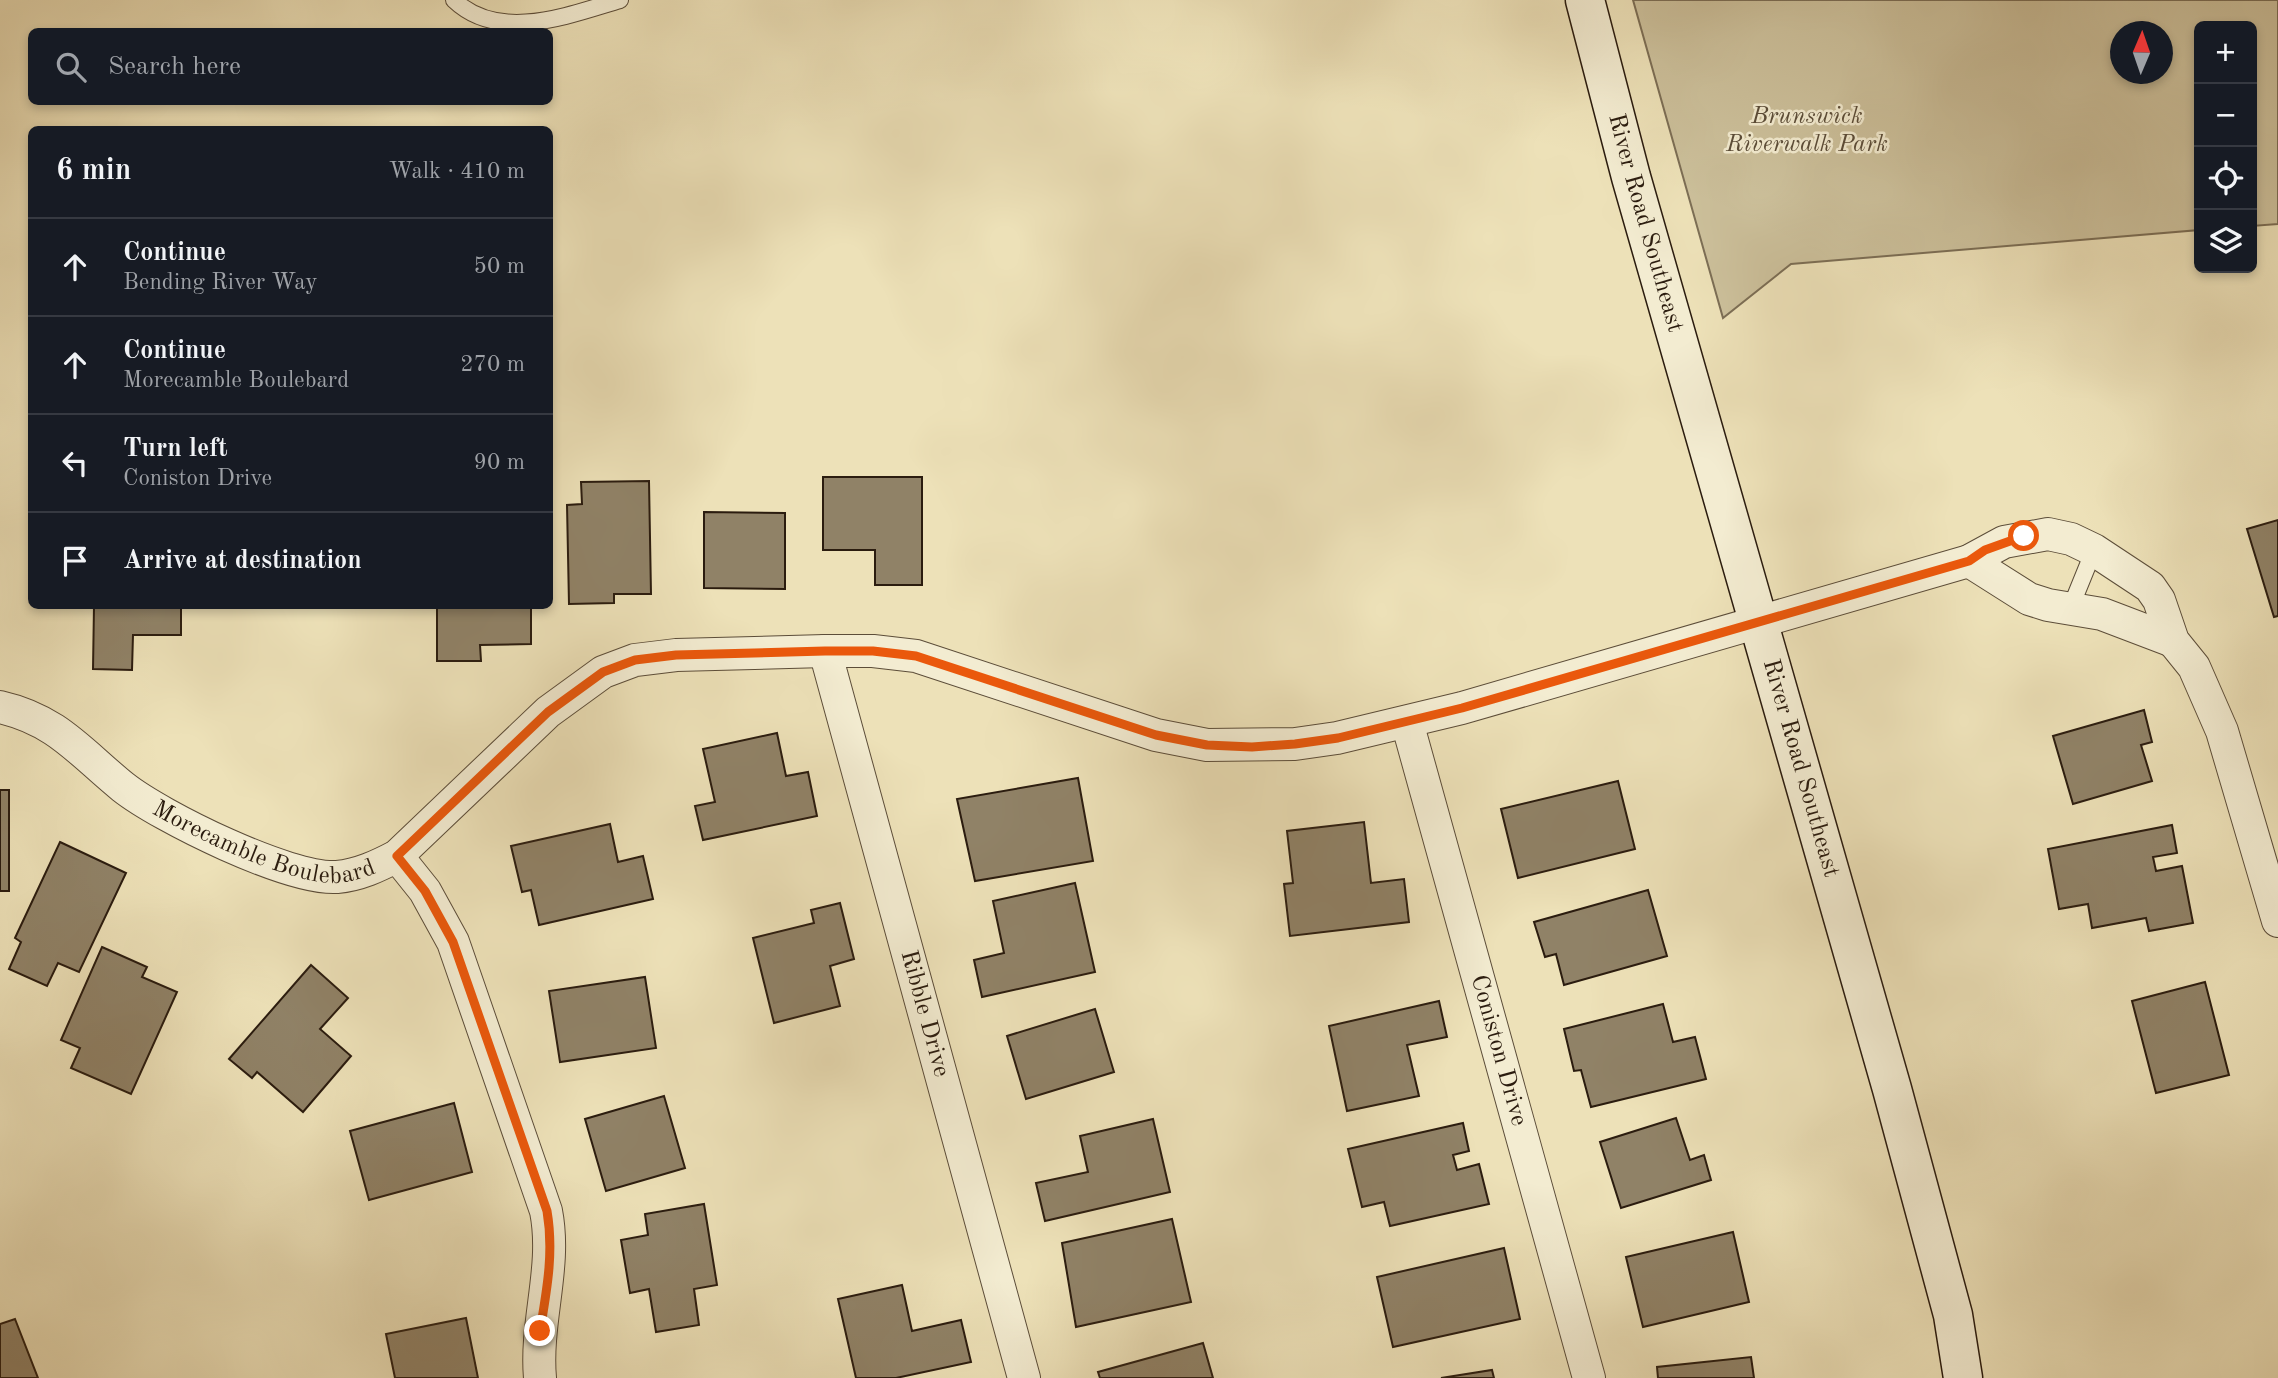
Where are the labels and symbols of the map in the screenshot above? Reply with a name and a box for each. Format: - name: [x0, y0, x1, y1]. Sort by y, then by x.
- north arrow: [2110, 21, 2173, 84]
- park label: Brunswick Riverwalk Park: [1725, 105, 1888, 157]
- street label: River Road Southeast: [1603, 111, 1687, 335]
- route start: [2008, 520, 2039, 551]
- street label: River Road Southeast: [1758, 656, 1843, 880]
- street label: Morecamble Boulebard: [148, 797, 379, 889]
- street label: Ribble Drive: [896, 948, 953, 1080]
- street label: Coniston Drive: [1466, 972, 1531, 1129]
- route end: [524, 1315, 555, 1346]

